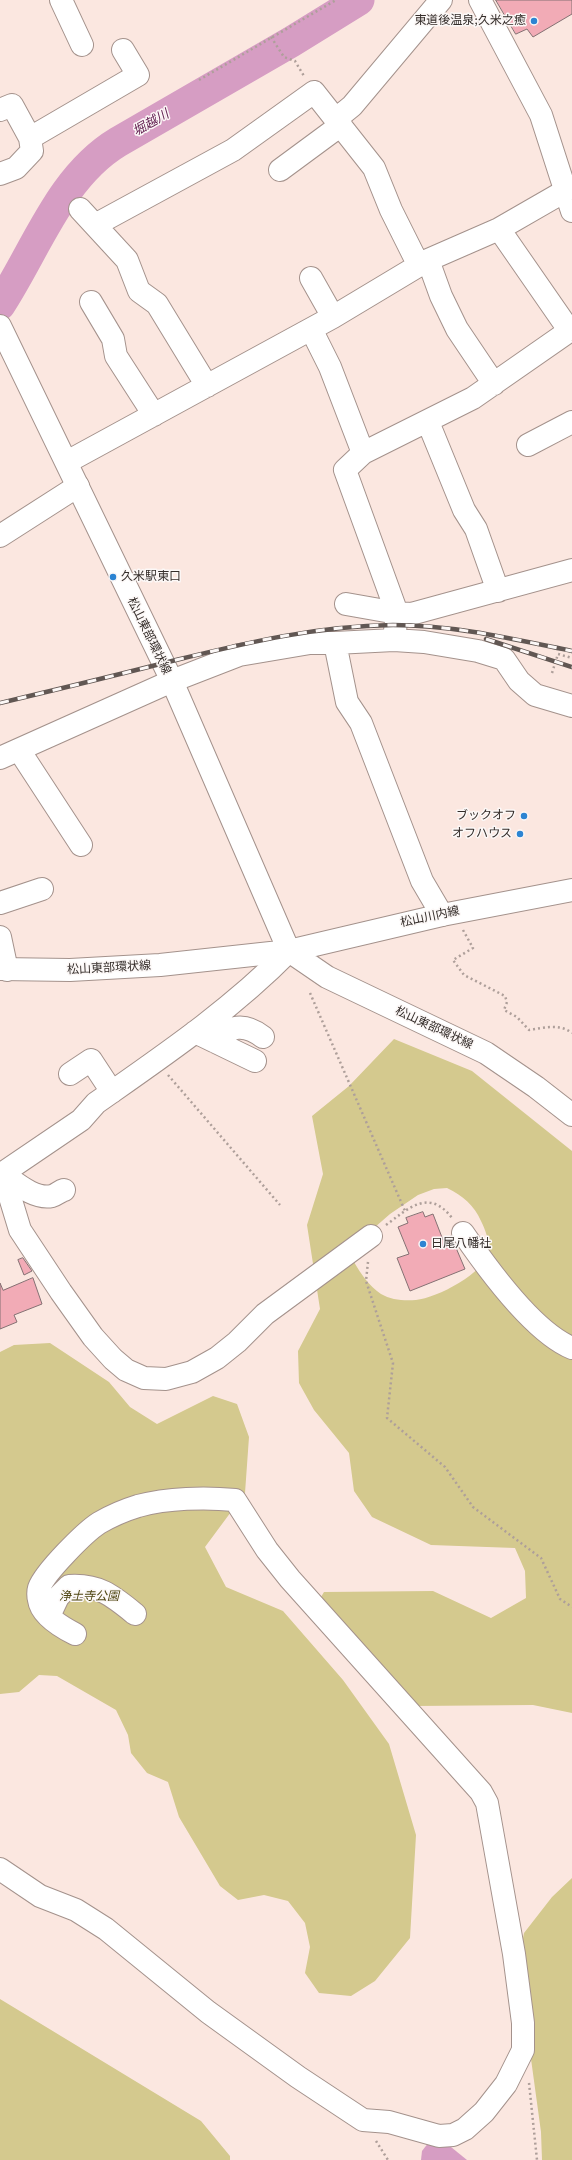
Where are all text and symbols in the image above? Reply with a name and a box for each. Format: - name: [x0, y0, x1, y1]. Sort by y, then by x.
- place label: 東道後温泉;久米之癒: [414, 14, 526, 28]
- marker: 東道後温泉;久米之癒: [529, 16, 539, 26]
- water label: 堀越川: [130, 106, 172, 140]
- place label: 久米駅東口: [121, 570, 181, 584]
- marker: 久米駅東口: [108, 572, 118, 582]
- street label: 松山東部環状線: [124, 595, 174, 677]
- place label: ブックオフ: [456, 809, 516, 823]
- marker: ブックオフ: [519, 811, 529, 821]
- place label: オフハウス: [452, 827, 512, 841]
- marker: オフハウス: [515, 829, 525, 839]
- street label: 松山川内線: [399, 904, 461, 930]
- street label: 松山東部環状線: [67, 959, 151, 977]
- street label: 松山東部環状線: [393, 1004, 475, 1052]
- place label: 日尾八幡社: [431, 1237, 491, 1251]
- marker: 日尾八幡社: [418, 1239, 428, 1249]
- park label: 浄土寺公園: [59, 1590, 119, 1604]

